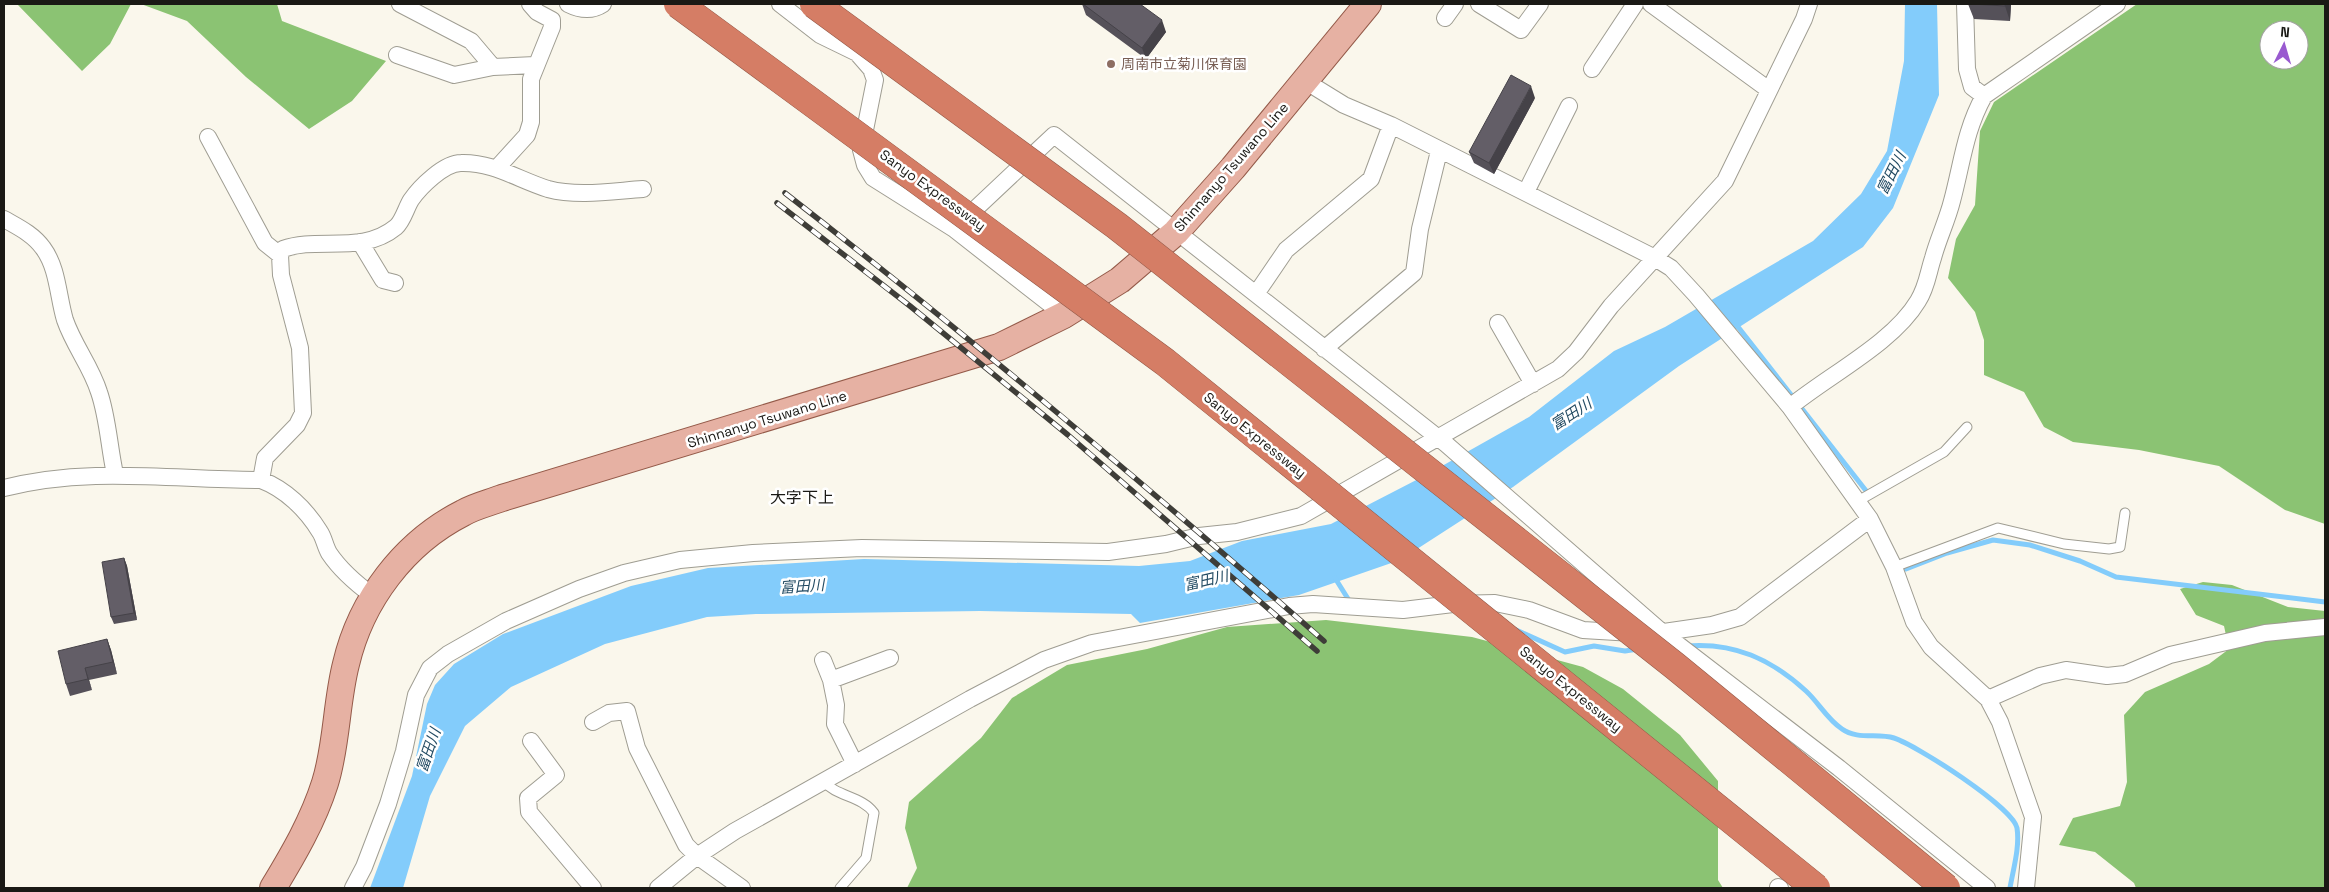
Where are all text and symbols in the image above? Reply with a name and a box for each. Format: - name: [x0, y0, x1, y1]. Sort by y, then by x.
- north arrow: [2259, 20, 2309, 70]
- text: N: [2280, 23, 2291, 41]
- place label: 周南市立菊川保育園: [1121, 55, 1247, 73]
- marker: 周南市立菊川保育園: [1105, 58, 1117, 70]
- street label: Shinnanyo Tsuwano Line: [1170, 99, 1292, 235]
- street label: Sanyo Expressway: [876, 146, 990, 234]
- water label: 富田川: [1872, 147, 1911, 197]
- street label: Shinnanyo Tsuwano Line: [685, 386, 849, 452]
- street label: Sanyo Expressway: [1200, 388, 1310, 482]
- water label: 富田川: [1547, 393, 1597, 434]
- district label: 大字下上: [770, 487, 834, 508]
- water label: 富田川: [1182, 565, 1232, 594]
- water label: 富田川: [779, 575, 827, 597]
- street label: Sanyo Expressway: [1516, 642, 1626, 736]
- water label: 富田川: [412, 724, 445, 774]

